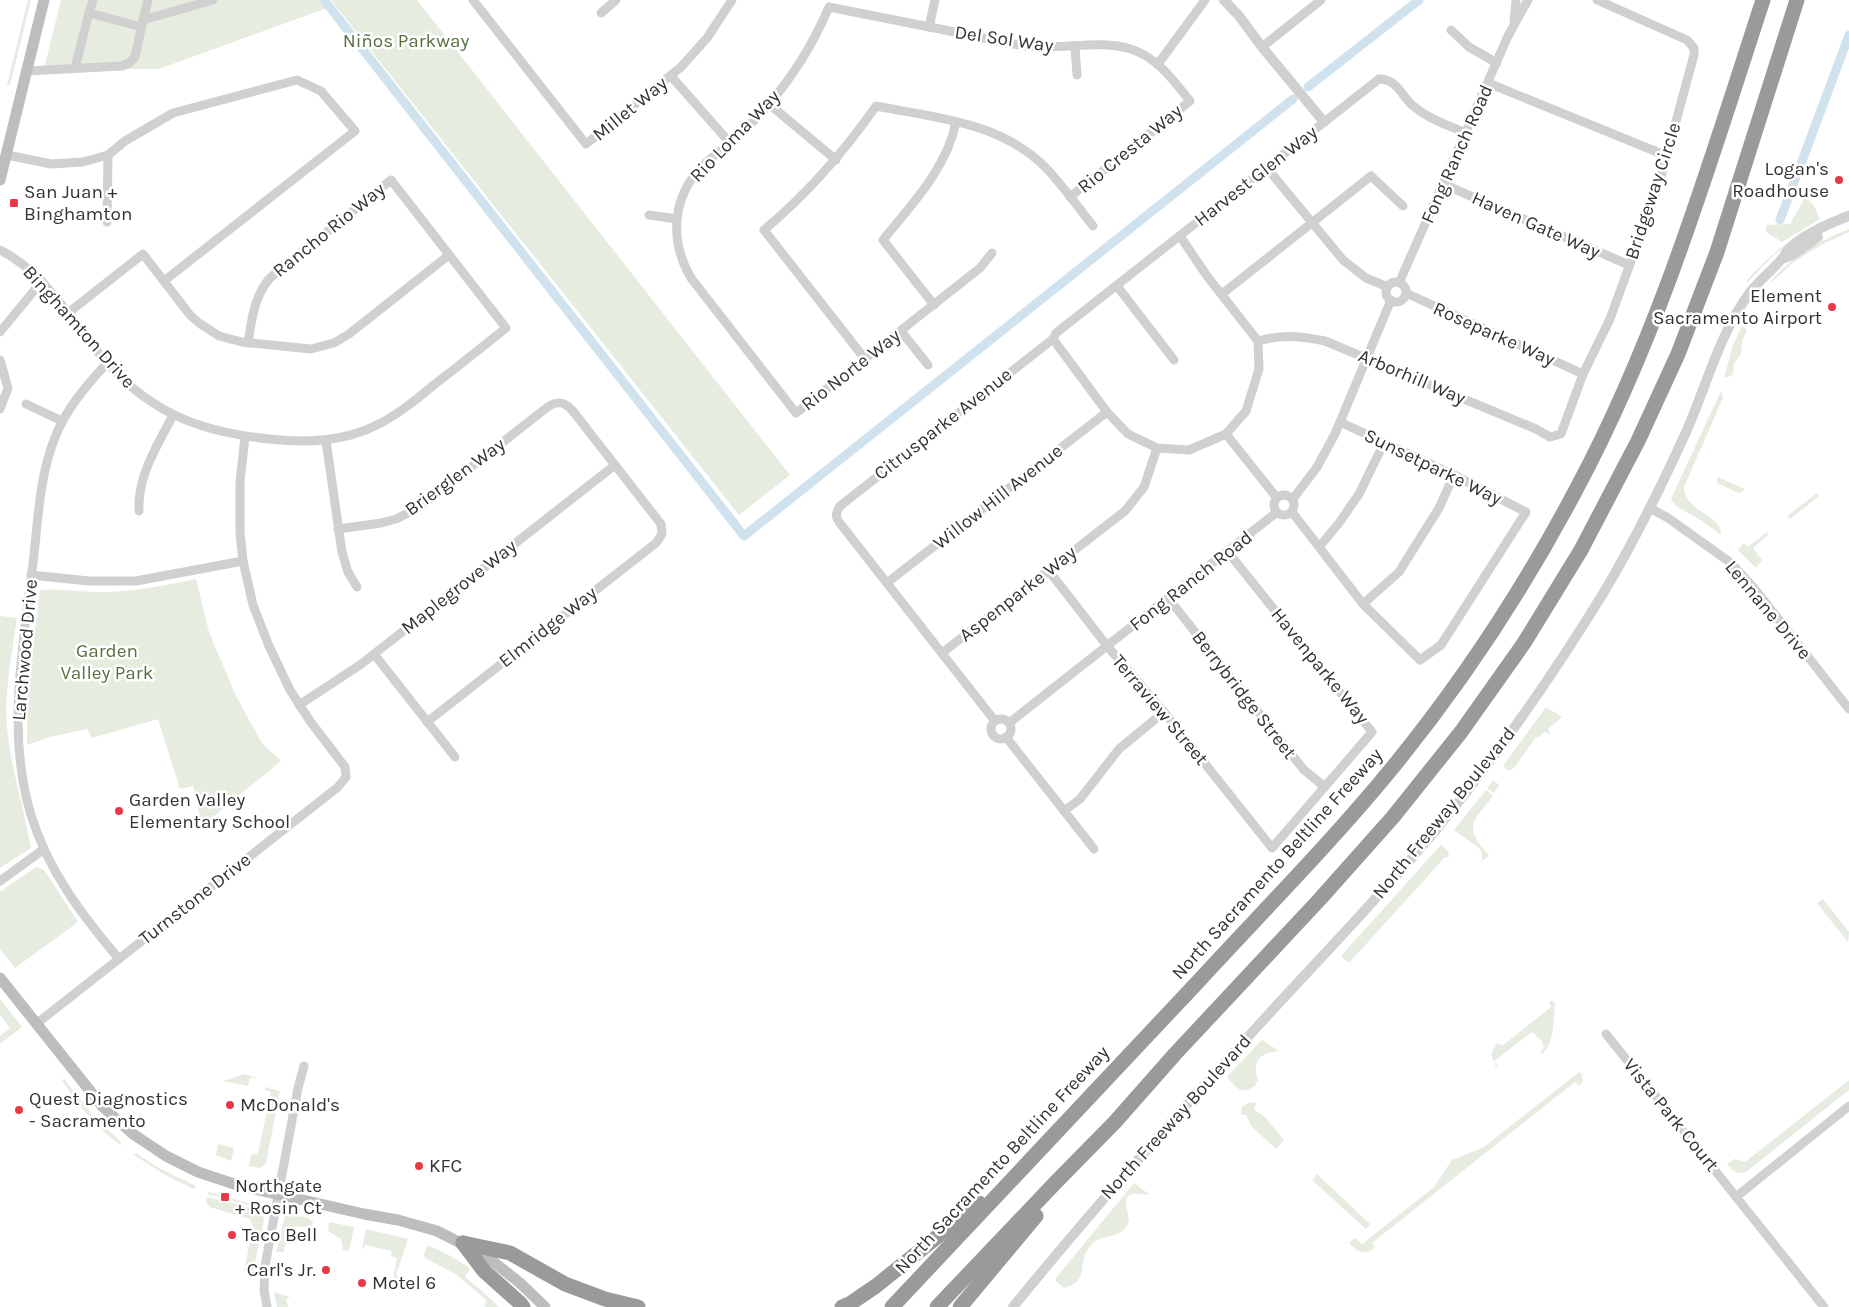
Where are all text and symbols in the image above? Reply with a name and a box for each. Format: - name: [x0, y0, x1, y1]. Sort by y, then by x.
- street label: Del Sol Way: [953, 21, 1055, 57]
- park label: Niños Parkway: [343, 30, 469, 52]
- street label: Millet Way: [588, 72, 672, 146]
- street label: Fong Ranch Road: [1417, 81, 1497, 227]
- street label: Rio Loma Way: [685, 85, 785, 187]
- street label: Rio Cresta Way: [1073, 100, 1187, 198]
- street label: Bridgeway Circle: [1620, 120, 1686, 262]
- street label: Harvest Glen Way: [1190, 121, 1322, 231]
- place label: Logan's Roadhouse: [1732, 158, 1829, 202]
- marker: Logan's Roadhouse: [1833, 174, 1845, 186]
- street label: Rancho Rio Way: [269, 178, 390, 282]
- place label: San Juan + Binghamton: [24, 181, 132, 225]
- street label: Haven Gate Way: [1468, 187, 1604, 263]
- marker: San Juan + Binghamton: [8, 197, 20, 209]
- street label: Binghamton Drive: [18, 261, 140, 393]
- place label: Element Sacramento Airport: [1653, 285, 1822, 329]
- street label: Roseparke Way: [1430, 297, 1558, 371]
- marker: Element Sacramento Airport: [1826, 301, 1838, 313]
- street label: Rio Norte Way: [797, 324, 905, 415]
- street label: Arborhill Way: [1355, 345, 1469, 410]
- street label: Citrusparke Avenue: [870, 363, 1016, 485]
- street label: Sunsetparke Way: [1361, 424, 1506, 510]
- street label: Brierglen Way: [401, 433, 509, 521]
- street label: Willow Hill Avenue: [929, 440, 1067, 554]
- street label: Fong Ranch Road: [1125, 526, 1257, 636]
- street label: Maplegrove Way: [397, 535, 521, 639]
- street label: Aspenparke Way: [955, 541, 1081, 646]
- street label: Lennane Drive: [1720, 556, 1816, 664]
- street label: Larchwood Drive: [8, 578, 42, 722]
- street label: Elmridge Way: [495, 582, 601, 672]
- street label: Havenparke Way: [1266, 603, 1374, 729]
- street label: Berrybridge Street: [1187, 627, 1301, 763]
- park label: Garden Valley Park: [61, 640, 154, 684]
- street label: Terraview Street: [1107, 650, 1213, 770]
- street label: North Freeway Boulevard: [1368, 723, 1520, 903]
- street label: North Sacramento Beltline Freeway: [1167, 744, 1387, 984]
- place label: Garden Valley Elementary School: [129, 789, 290, 833]
- marker: Garden Valley Elementary School: [113, 805, 125, 817]
- street label: Turnstone Drive: [135, 849, 255, 949]
- street label: North Freeway Boulevard: [1096, 1030, 1256, 1204]
- street label: North Sacramento Beltline Freeway: [890, 1041, 1114, 1279]
- street label: Vista Park Court: [1619, 1054, 1723, 1176]
- place label: Quest Diagnostics - Sacramento: [29, 1088, 188, 1132]
- place label: McDonald's: [240, 1094, 340, 1116]
- marker: McDonald's: [224, 1099, 236, 1111]
- marker: Quest Diagnostics - Sacramento: [13, 1104, 25, 1116]
- place label: KFC: [429, 1155, 462, 1177]
- marker: KFC: [413, 1160, 425, 1172]
- place label: Northgate + Rosin Ct: [235, 1175, 322, 1219]
- marker: Northgate + Rosin Ct: [219, 1191, 231, 1203]
- place label: Taco Bell: [242, 1224, 317, 1246]
- marker: Taco Bell: [226, 1229, 238, 1241]
- place label: Carl's Jr.: [247, 1259, 316, 1281]
- marker: Carl's Jr.: [320, 1264, 332, 1276]
- place label: Motel 6: [372, 1272, 436, 1294]
- marker: Motel 6: [356, 1277, 368, 1289]

